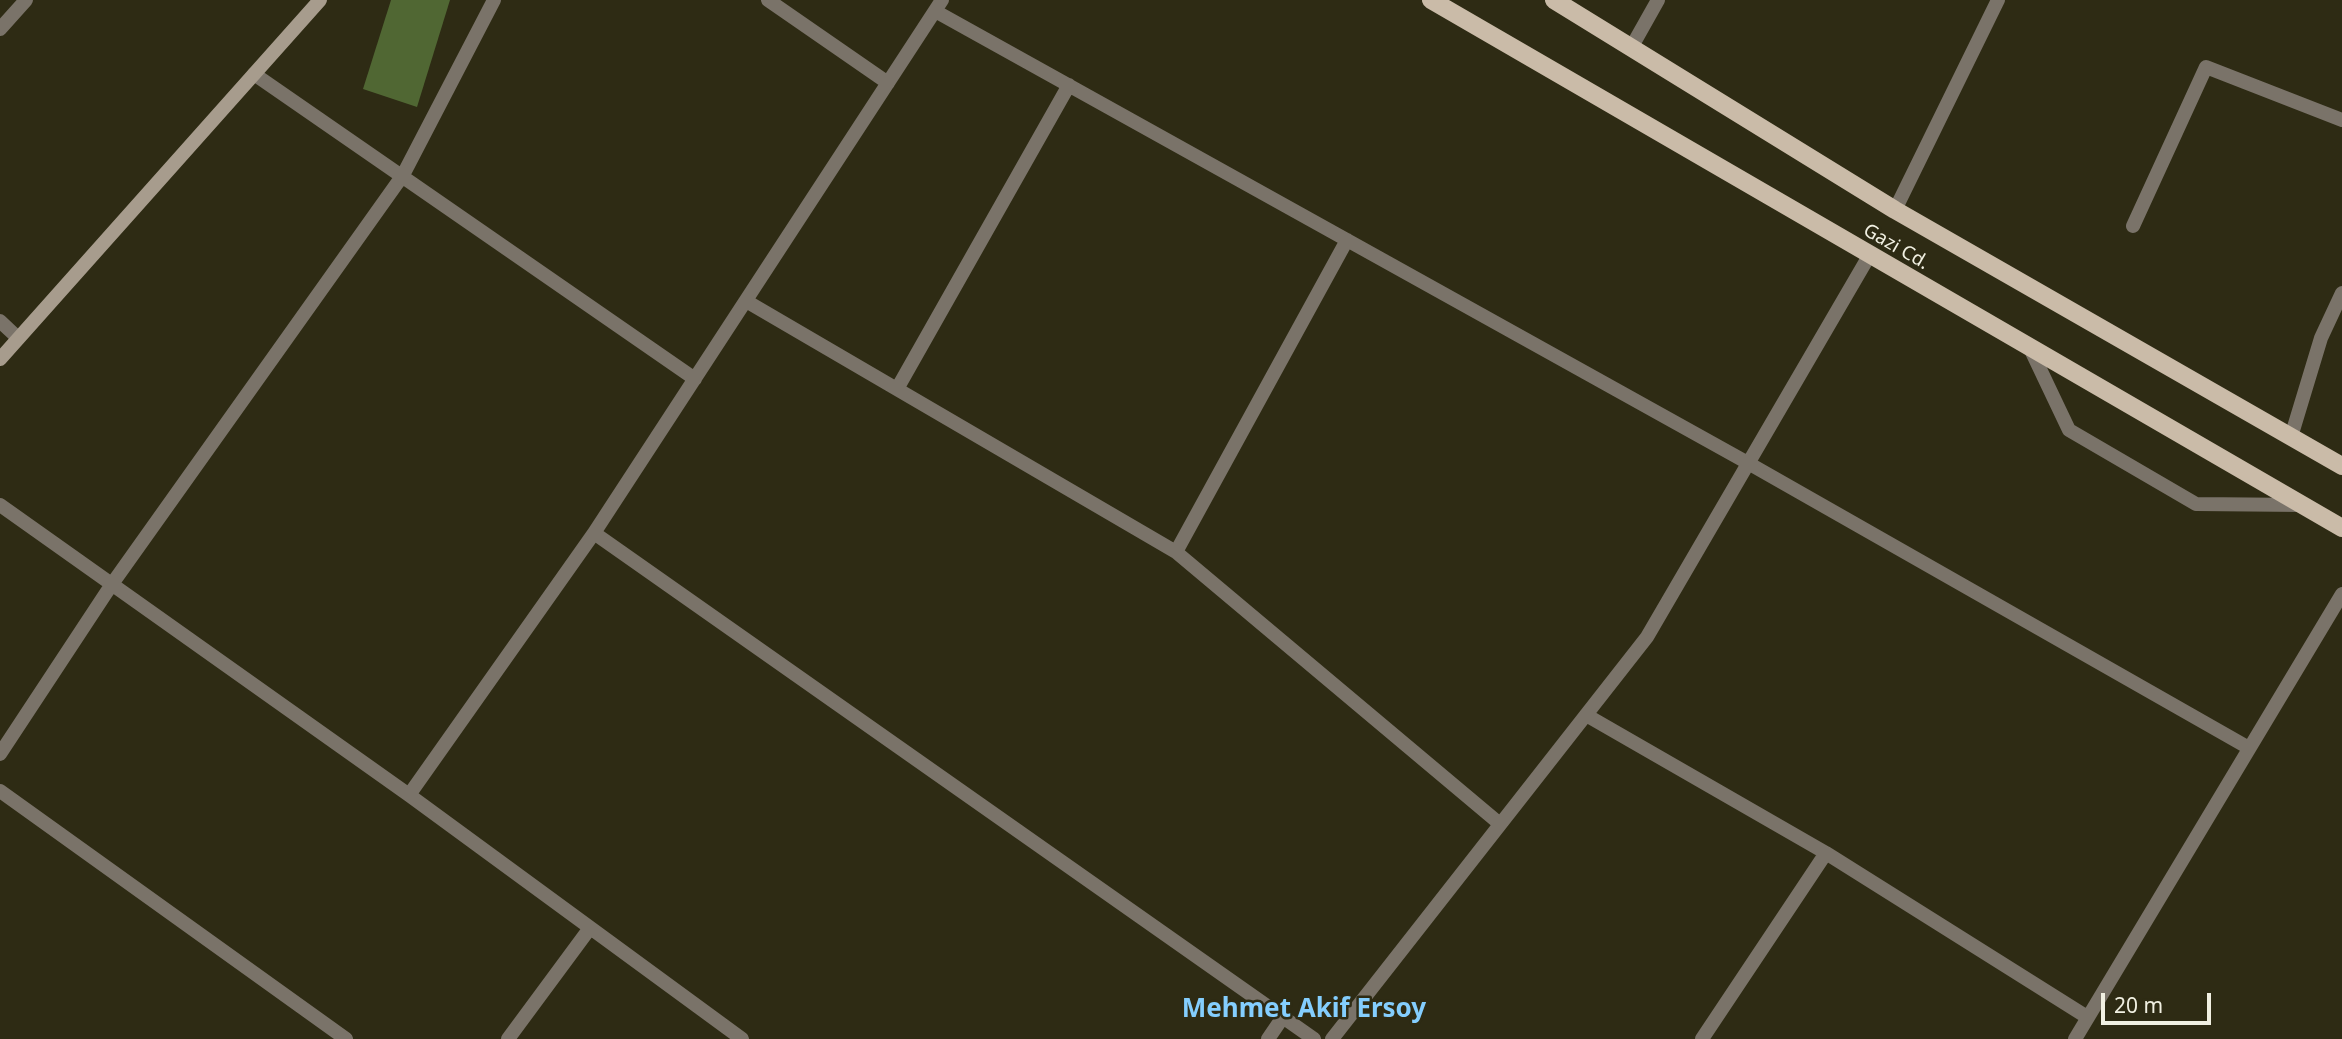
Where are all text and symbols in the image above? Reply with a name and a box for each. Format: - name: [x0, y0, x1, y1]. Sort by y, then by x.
- street label: Gazi Cd.: [1859, 219, 1933, 275]
- scale bar: [2104, 979, 2214, 1023]
- text: 20 m: [2114, 991, 2163, 1019]
- district label: Mehmet Akif Ersoy: [1182, 994, 1426, 1026]

